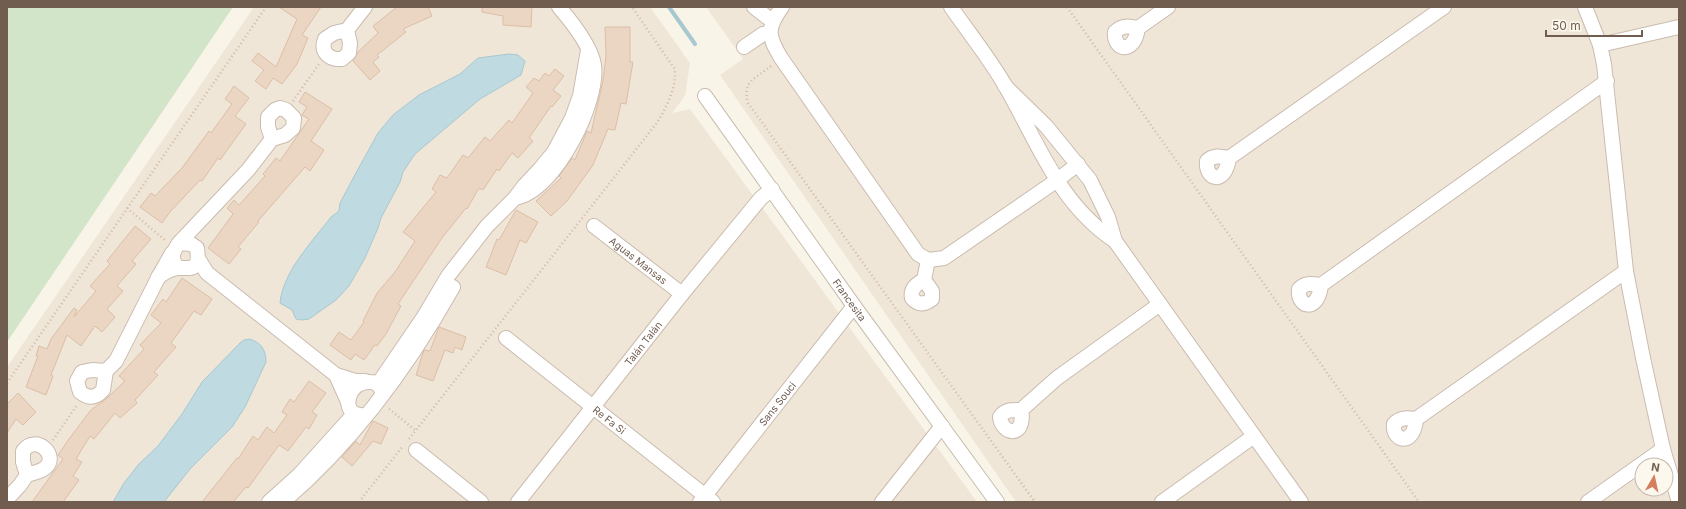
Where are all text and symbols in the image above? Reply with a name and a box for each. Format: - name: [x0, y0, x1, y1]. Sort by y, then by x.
- scale bar: [1546, 12, 1642, 38]
- text: 50 m: [1552, 18, 1581, 33]
- street label: Aguas Mansas: [607, 234, 669, 286]
- street label: Francesita: [831, 276, 869, 323]
- street label: Talán Talán: [622, 319, 664, 368]
- street label: Sans Souci: [756, 379, 798, 428]
- street label: Re Fa Si: [591, 403, 628, 436]
- north arrow: [1634, 457, 1674, 497]
- text: N: [1650, 460, 1661, 475]

